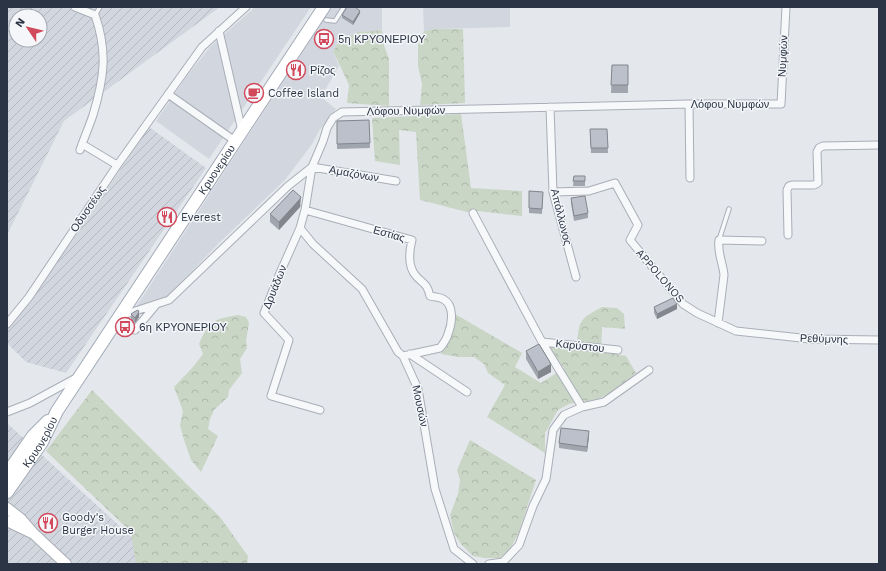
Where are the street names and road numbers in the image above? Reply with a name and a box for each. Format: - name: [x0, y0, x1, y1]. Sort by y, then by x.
- street label: Νυμφών: [775, 34, 791, 77]
- street label: Λόφου Νυμφών: [691, 98, 770, 111]
- street label: Λόφου Νυμφών: [367, 104, 446, 118]
- street label: Κρυονερίου: [195, 142, 238, 197]
- street label: Αμαζόνων: [328, 163, 380, 185]
- street label: Οδυσσέως: [68, 183, 108, 235]
- street label: Απόλλωνος: [548, 187, 574, 247]
- street label: Εστίας: [372, 223, 406, 245]
- street label: APPOLONOS: [633, 247, 687, 305]
- street label: Δρυάδων: [260, 263, 290, 311]
- street label: Ρεθύμνης: [800, 332, 848, 346]
- street label: Καρύστου: [555, 337, 605, 355]
- street label: Μουσών: [409, 384, 431, 428]
- street label: Κρυονερίου: [20, 414, 60, 470]

